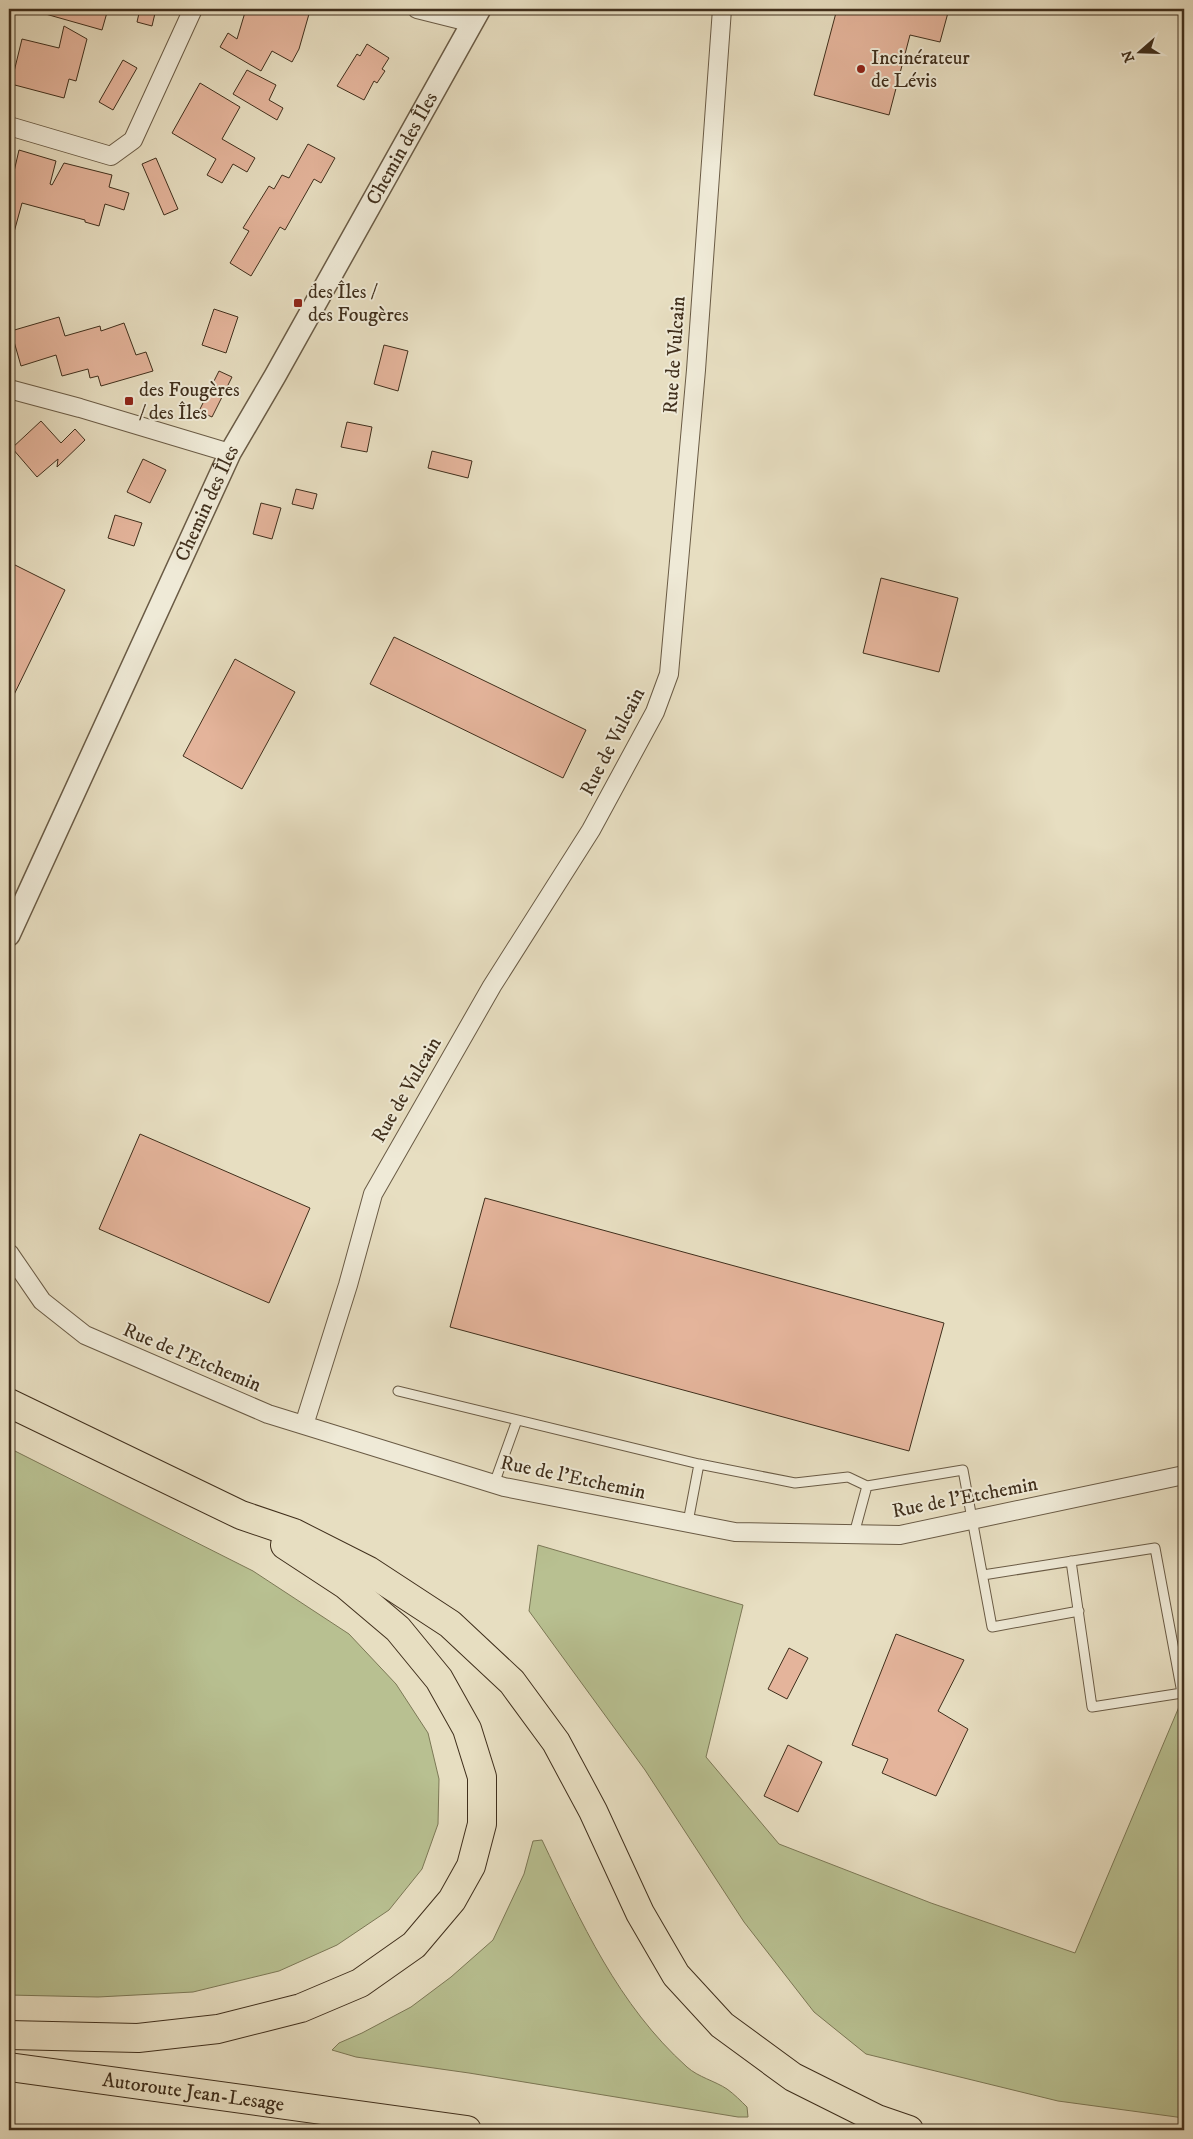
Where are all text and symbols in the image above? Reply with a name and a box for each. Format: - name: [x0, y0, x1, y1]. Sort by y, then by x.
- north arrow: [1116, 28, 1166, 78]
- place label: Incinérateur de Lévis: [871, 46, 970, 94]
- text: N: [1118, 47, 1139, 65]
- marker: Incinérateur de Lévis: [855, 63, 867, 75]
- street label: Chemin des Îles: [361, 87, 444, 209]
- place label: des Îles / des Fougères: [308, 280, 409, 328]
- street label: Rue de Vulcain: [658, 295, 692, 415]
- marker: des Îles / des Fougères: [292, 297, 304, 309]
- place label: des Fougères / des Îles: [139, 378, 240, 426]
- marker: des Fougères / des Îles: [123, 395, 135, 407]
- street label: Chemin des Îles: [169, 440, 245, 565]
- street label: Rue de Vulcain: [575, 683, 651, 800]
- street label: Rue de Vulcain: [367, 1032, 448, 1147]
- street label: Rue de l'Etchemin: [119, 1318, 265, 1399]
- street label: Rue de l'Etchemin: [498, 1450, 648, 1506]
- street label: Rue de l'Etchemin: [890, 1472, 1040, 1524]
- street label: Autoroute Jean-Lesage: [101, 2067, 286, 2117]

